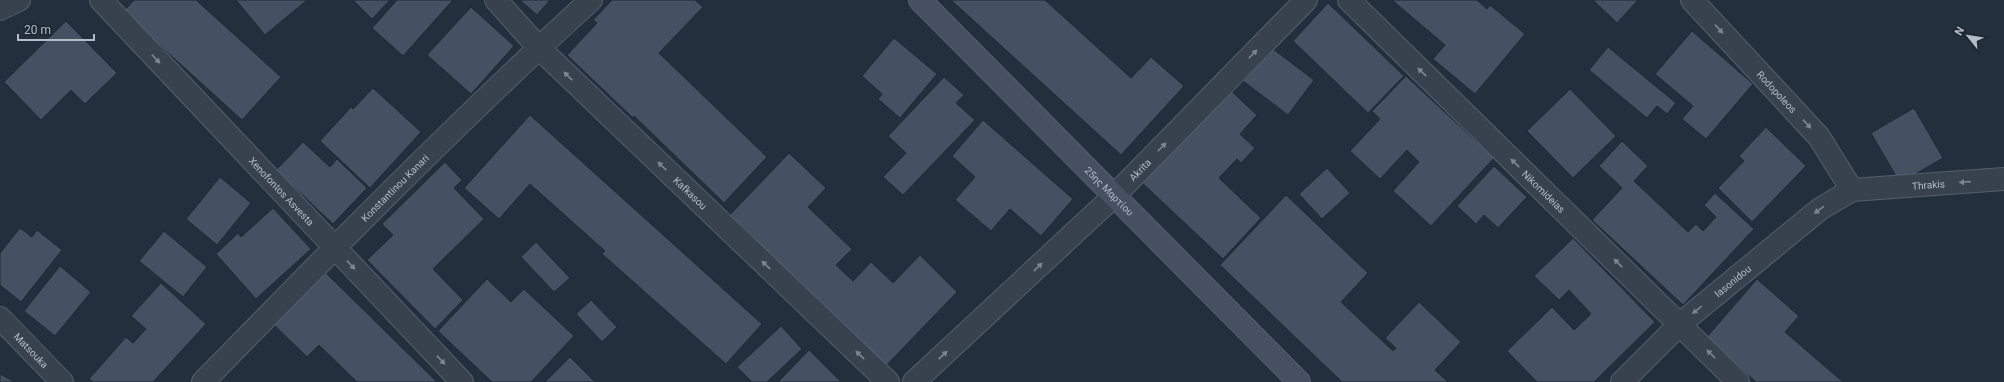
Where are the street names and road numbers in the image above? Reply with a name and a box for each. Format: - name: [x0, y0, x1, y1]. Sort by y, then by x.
- street label: Rodopoleos: [1755, 69, 1799, 115]
- street label: Konstantinou Kanari: [359, 152, 431, 224]
- street label: Xenofontos Asvesta: [246, 155, 316, 228]
- street label: Akrita: [1127, 157, 1153, 183]
- street label: 25ης Μαρτίου: [1083, 165, 1136, 218]
- street label: Nikomideias: [1520, 168, 1567, 215]
- street label: Kafkasou: [671, 175, 709, 212]
- street label: Thrakis: [1912, 178, 1945, 192]
- street label: Iasonidou: [1712, 263, 1753, 299]
- street label: Matsouka: [12, 331, 50, 370]

